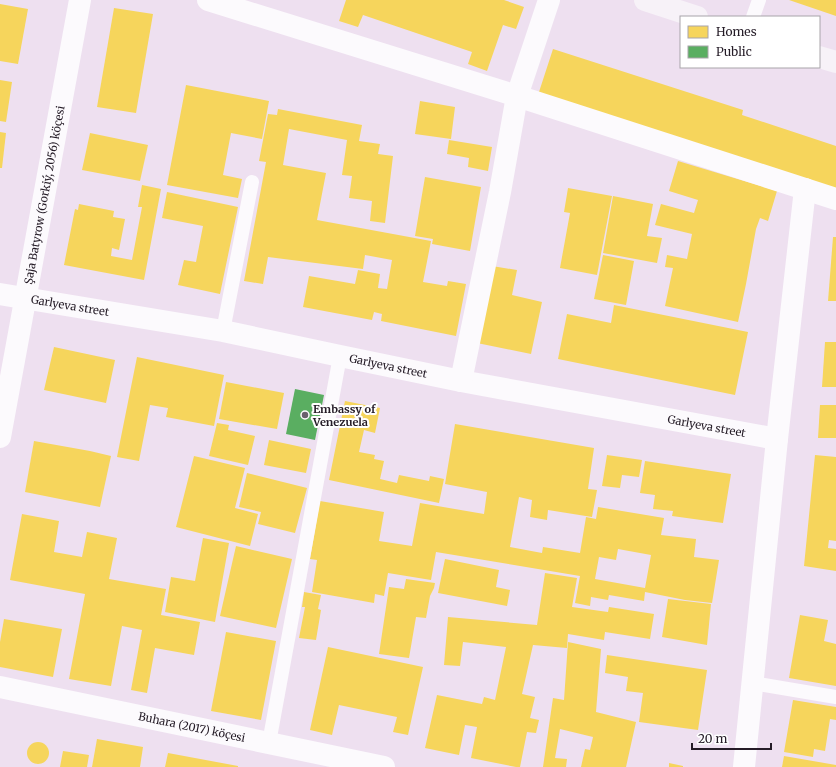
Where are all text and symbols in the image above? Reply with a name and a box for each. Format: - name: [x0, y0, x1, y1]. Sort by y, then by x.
- legend: [680, 16, 820, 68]
- text: Homes: [716, 24, 757, 39]
- text: Public: [716, 44, 752, 59]
- street label: Şaja Batyrow (Gorkiý, 2056) köçesi: [21, 104, 68, 285]
- street label: Garlyeva street: [30, 292, 111, 319]
- street label: Garlyeva street: [348, 351, 429, 381]
- place label: Embassy of Venezuela: [312, 402, 376, 429]
- marker: Embassy of Venezuela: [300, 410, 310, 420]
- street label: Garlyeva street: [667, 412, 747, 440]
- street label: Buhara (2017) köçesi: [137, 709, 247, 745]
- scale bar: [692, 725, 771, 751]
- text: 20 m: [698, 731, 727, 746]

